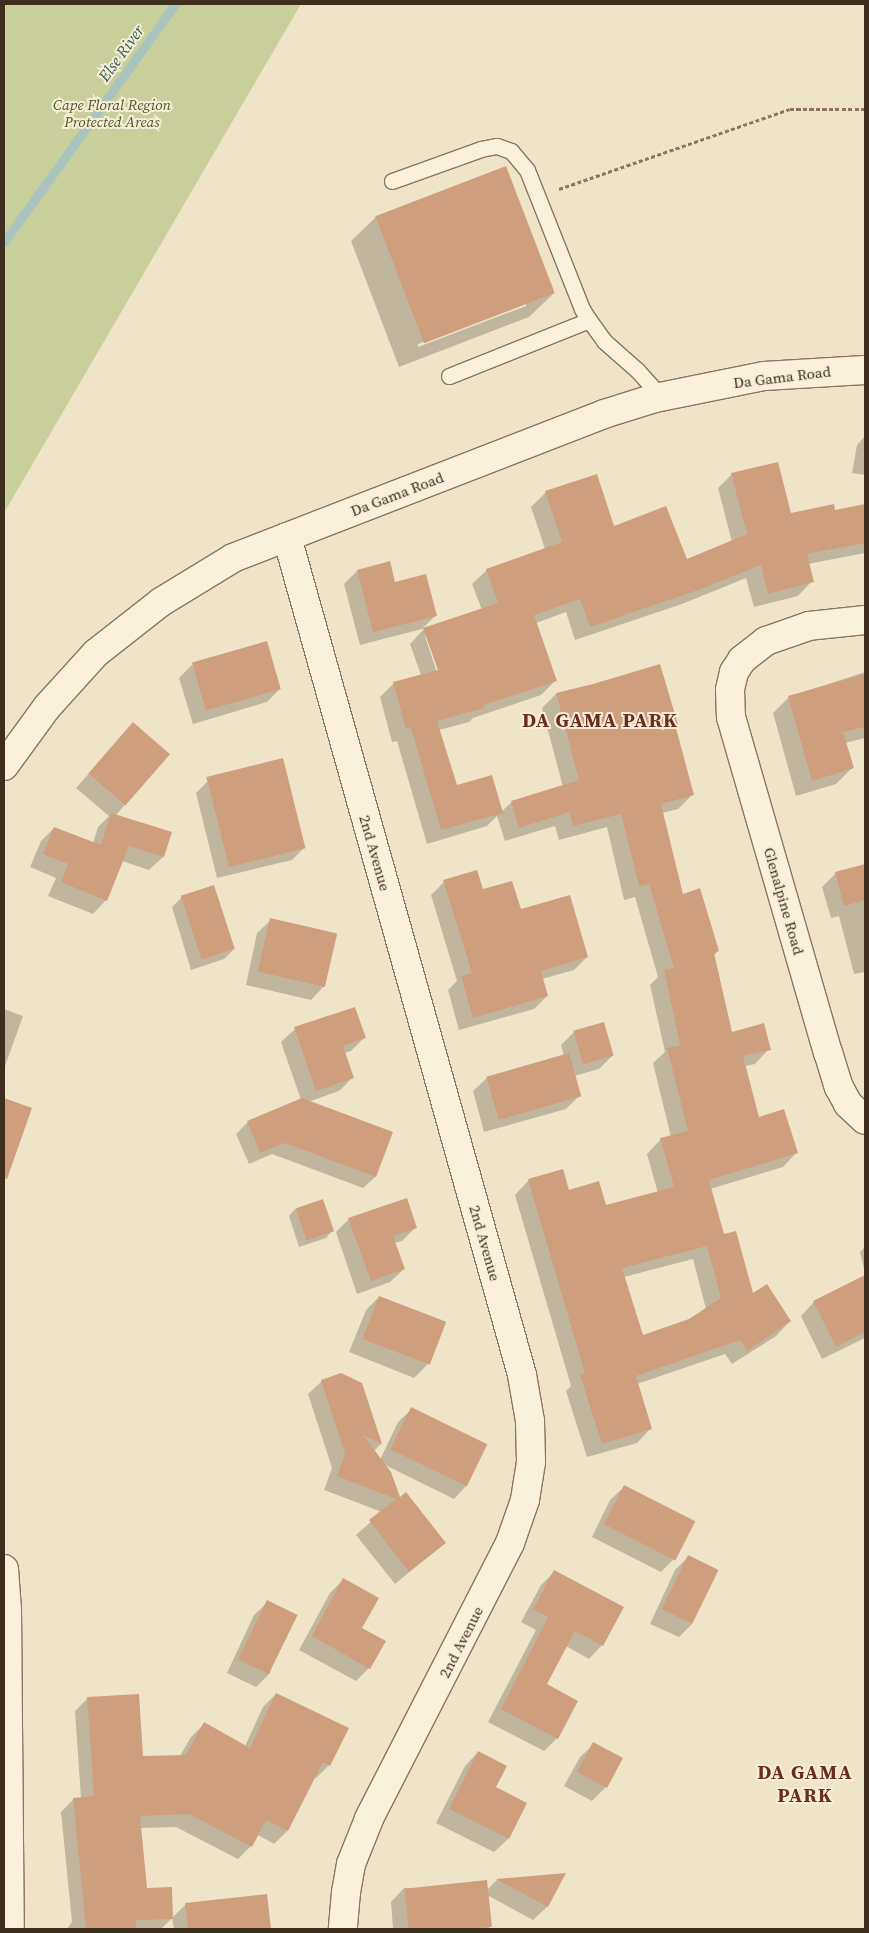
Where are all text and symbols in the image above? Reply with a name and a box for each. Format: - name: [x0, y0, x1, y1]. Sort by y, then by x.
- water label: Else River: [94, 21, 148, 85]
- park label: Cape Floral Region Protected Areas: [53, 95, 171, 130]
- street label: Da Gama Road: [732, 362, 832, 392]
- street label: Da Gama Road: [348, 468, 446, 520]
- district label: DA GAMA PARK: [520, 708, 680, 732]
- street label: 2nd Avenue: [356, 813, 394, 893]
- street label: Glenalpine Road: [760, 845, 808, 957]
- street label: 2nd Avenue: [466, 1203, 504, 1283]
- street label: 2nd Avenue: [435, 1603, 487, 1681]
- district label: DA GAMA PARK: [756, 1760, 854, 1807]

